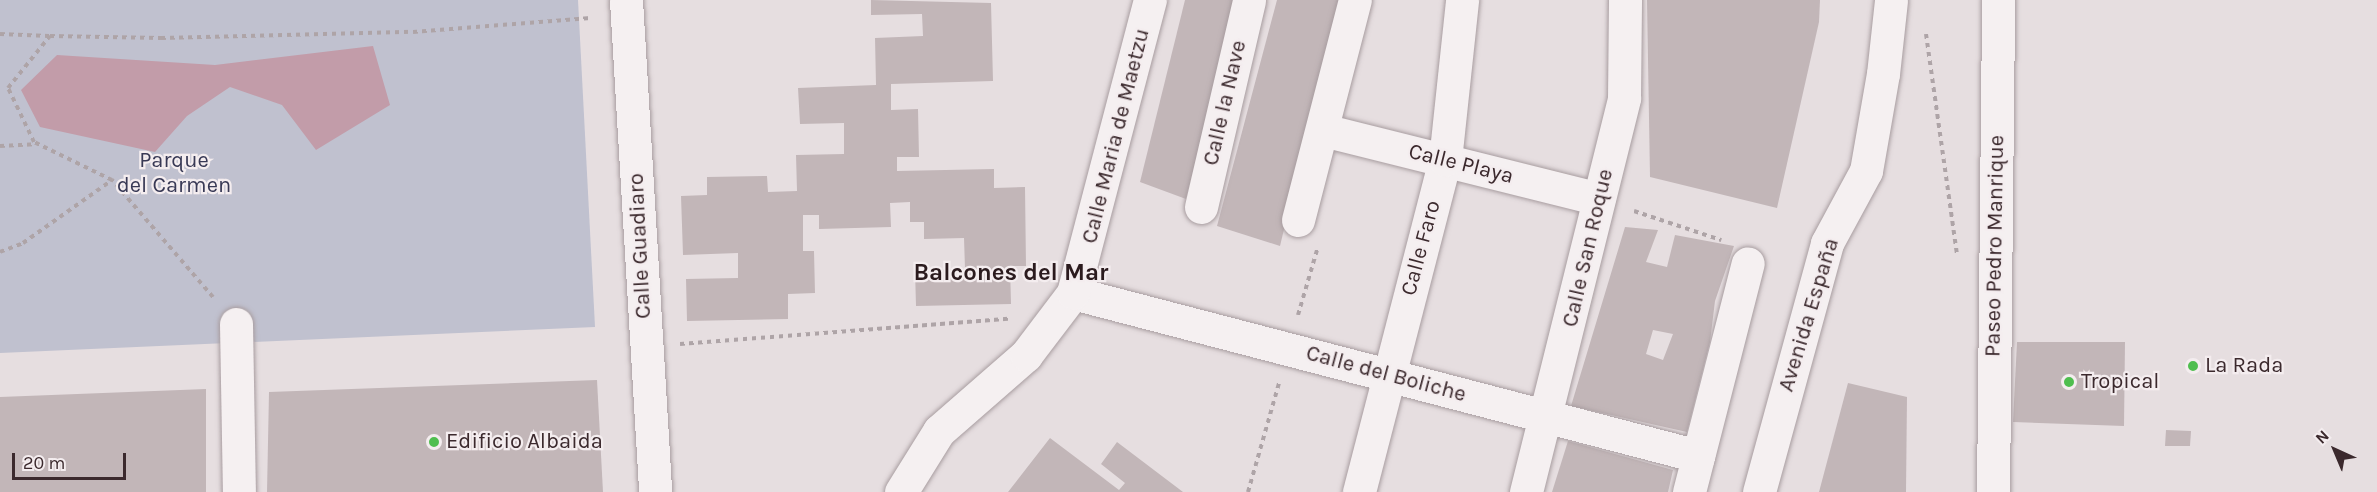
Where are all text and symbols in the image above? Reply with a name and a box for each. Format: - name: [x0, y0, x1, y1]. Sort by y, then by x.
- street label: Calle Maria de Maetzu: [1077, 26, 1155, 246]
- street label: Calle la Nave: [1198, 38, 1252, 168]
- street label: Paseo Pedro Manrique: [1980, 135, 2010, 357]
- street label: Calle Playa: [1406, 138, 1516, 190]
- park label: Parque del Carmen: [117, 147, 231, 198]
- street label: Calle San Roque: [1557, 166, 1619, 330]
- street label: Calle Guadiaro: [623, 173, 657, 319]
- street label: Calle Faro: [1396, 197, 1446, 299]
- street label: Avenida España: [1773, 235, 1845, 395]
- district label: Balcones del Mar: [914, 259, 1108, 287]
- street label: Calle del Boliche: [1303, 340, 1469, 408]
- place label: La Rada: [2205, 353, 2283, 379]
- marker: La Rada: [2186, 359, 2200, 373]
- place label: Tropical: [2081, 369, 2159, 395]
- marker: Tropical: [2062, 375, 2076, 389]
- north arrow: [2305, 420, 2365, 480]
- text: N: [2311, 426, 2333, 448]
- place label: Edificio Albaida: [446, 429, 603, 455]
- marker: Edificio Albaida: [427, 435, 441, 449]
- scale bar: [15, 441, 129, 479]
- text: 20 m: [23, 452, 65, 474]

